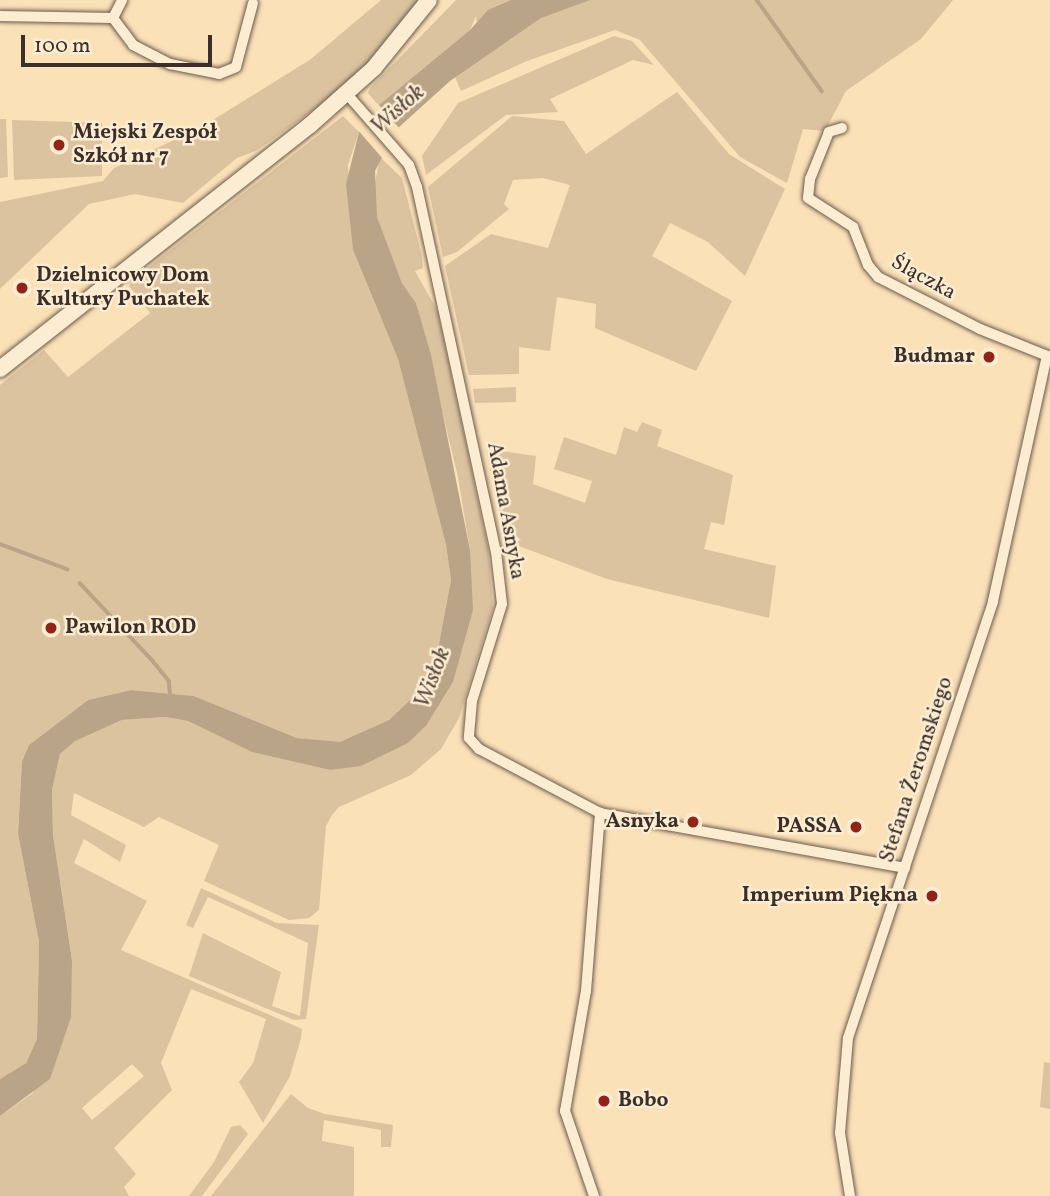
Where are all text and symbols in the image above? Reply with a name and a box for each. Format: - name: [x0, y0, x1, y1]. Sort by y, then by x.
- scale bar: [24, 21, 215, 65]
- text: 100 m: [34, 32, 91, 61]
- water label: Wisłok: [365, 79, 431, 141]
- place label: Miejski Zespół Szkół nr 7: [73, 120, 217, 170]
- marker: Miejski Zespół Szkół nr 7: [51, 137, 67, 153]
- street label: Ślączka: [886, 250, 960, 306]
- place label: Dzielnicowy Dom Kultury Puchatek: [36, 263, 210, 313]
- marker: Dzielnicowy Dom Kultury Puchatek: [14, 280, 30, 296]
- place label: Budmar: [894, 344, 975, 370]
- marker: Budmar: [981, 349, 997, 365]
- street label: Adama Asnyka: [481, 441, 529, 581]
- place label: Pawilon ROD: [65, 615, 196, 641]
- marker: Pawilon ROD: [43, 620, 59, 636]
- water label: Wisłok: [409, 644, 457, 712]
- street label: Stefana Żeromskiego: [875, 674, 959, 866]
- place label: Asnyka: [606, 809, 679, 835]
- marker: Asnyka: [685, 814, 701, 830]
- place label: PASSA: [777, 814, 842, 840]
- marker: PASSA: [848, 819, 864, 835]
- place label: Imperium Piękna: [742, 883, 918, 909]
- marker: Imperium Piękna: [924, 888, 940, 904]
- place label: Bobo: [618, 1088, 669, 1114]
- marker: Bobo: [596, 1093, 612, 1109]

